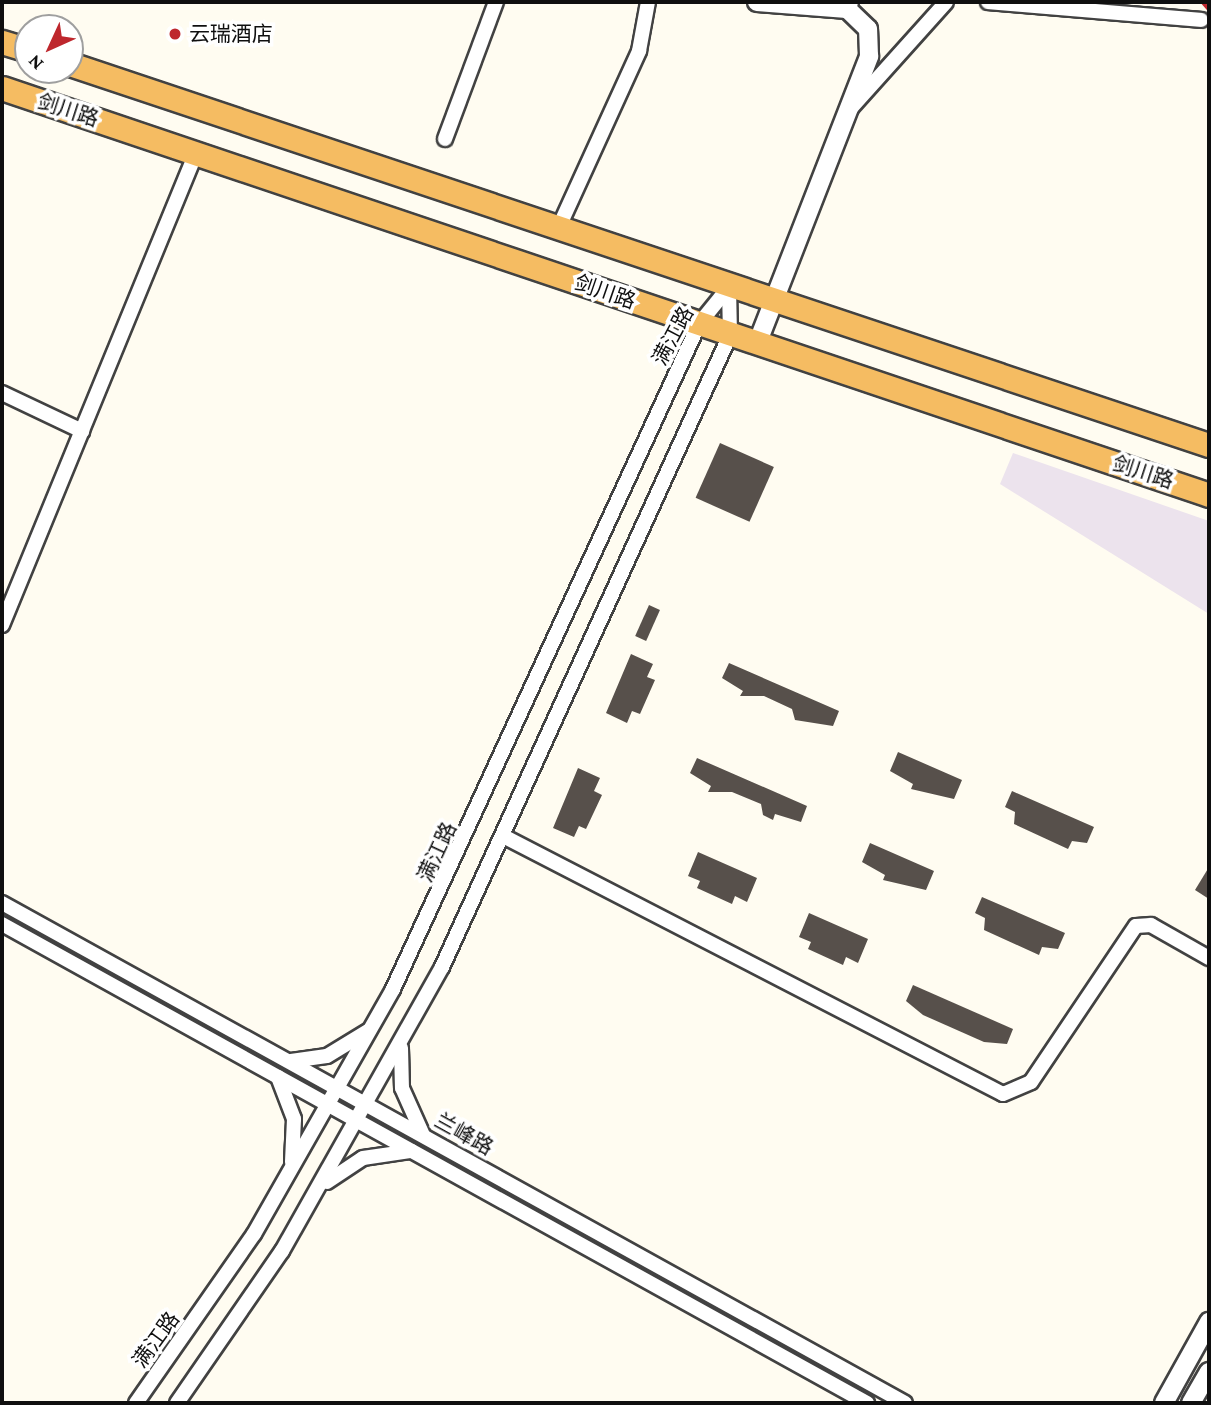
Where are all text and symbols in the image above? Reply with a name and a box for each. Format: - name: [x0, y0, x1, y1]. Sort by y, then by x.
- north arrow: [14, 14, 84, 84]
- place label: 云瑞酒店: [189, 21, 273, 47]
- marker: 云瑞酒店: [167, 26, 183, 42]
- text: N: [23, 51, 47, 75]
- street label: 剑川路: [34, 88, 102, 132]
- street label: 剑川路: [571, 270, 639, 314]
- street label: 满江路: [647, 302, 699, 370]
- street label: 剑川路: [1109, 450, 1177, 494]
- street label: 满江路: [412, 818, 462, 886]
- street label: 兰峰路: [430, 1108, 498, 1160]
- street label: 满江路: [127, 1307, 185, 1373]

